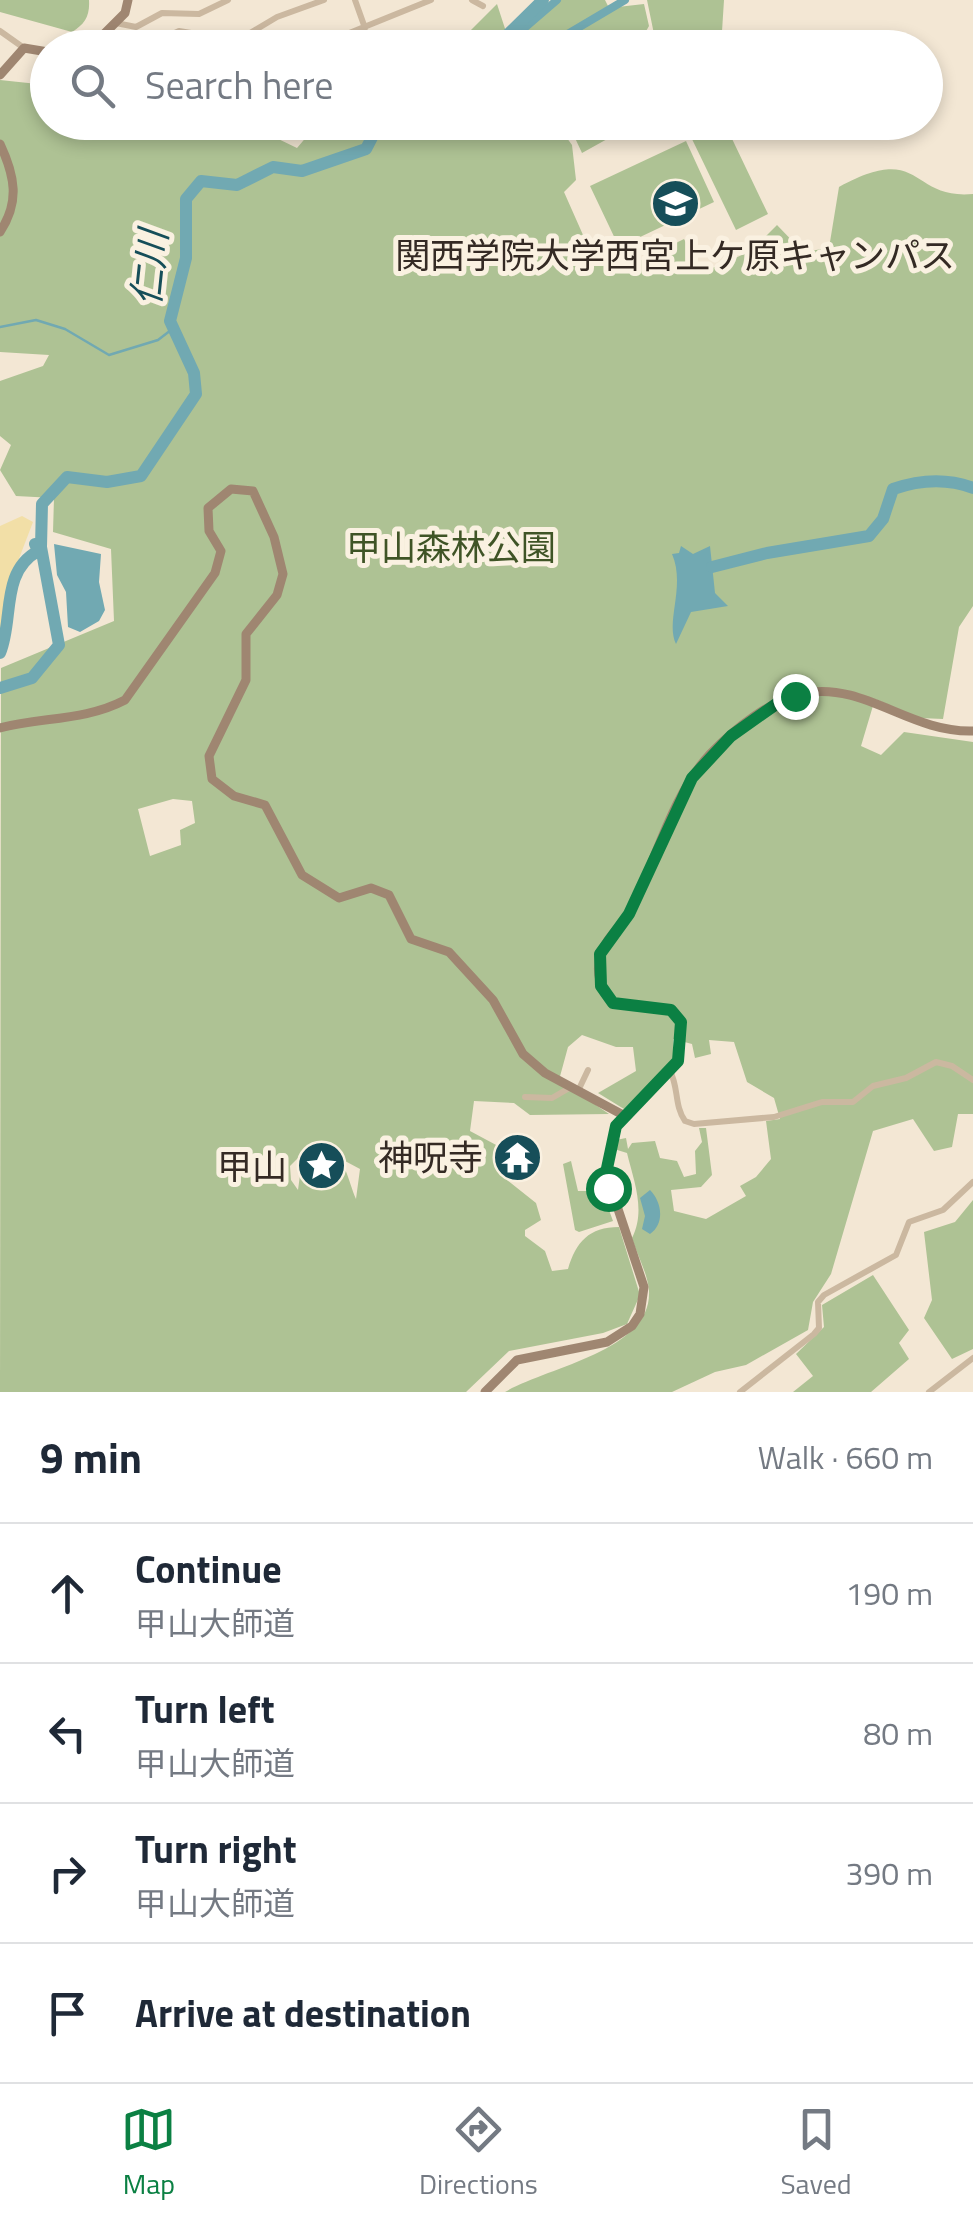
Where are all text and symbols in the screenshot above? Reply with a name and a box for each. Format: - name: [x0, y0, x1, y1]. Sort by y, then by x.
- search box: [30, 30, 943, 140]
- text: Search here: [145, 56, 333, 114]
- icon: search: [65, 58, 120, 113]
- school or university icon: 関西学院大学西宮上ケ原キャンパス: [649, 177, 701, 229]
- water label: 仁川: [116, 223, 182, 309]
- place label: 関西学院大学西宮上ケ原キャンパス: [395, 228, 955, 282]
- park label: 甲山森林公園: [346, 520, 556, 574]
- route end: [773, 674, 819, 720]
- place label: 神呪寺: [378, 1130, 483, 1184]
- temple icon: 神呪寺: [492, 1131, 544, 1183]
- place label: 甲山: [217, 1139, 287, 1193]
- place icon: 甲山: [296, 1140, 348, 1192]
- route start: [586, 1166, 632, 1212]
- text: 9 min: [40, 1425, 142, 1489]
- text: Walk · 660 m: [758, 1433, 933, 1481]
- text: Continue: [135, 1540, 282, 1598]
- icon: ahead: [40, 1566, 95, 1621]
- text: 190 m: [845, 1569, 933, 1617]
- text: 甲山大師道: [135, 1599, 295, 1647]
- text: Turn left: [135, 1680, 275, 1738]
- icon: left: [40, 1706, 95, 1761]
- text: 80 m: [863, 1709, 933, 1757]
- text: 甲山大師道: [135, 1739, 295, 1787]
- text: Turn right: [135, 1820, 297, 1878]
- icon: right: [40, 1846, 95, 1901]
- text: 390 m: [845, 1849, 933, 1897]
- text: 甲山大師道: [135, 1879, 295, 1927]
- text: Arrive at destination: [135, 1984, 471, 2042]
- icon: arrive: [40, 1986, 95, 2041]
- tab: Map: [121, 2102, 176, 2205]
- tab: Directions: [419, 2102, 538, 2205]
- tab: Saved: [780, 2102, 852, 2205]

